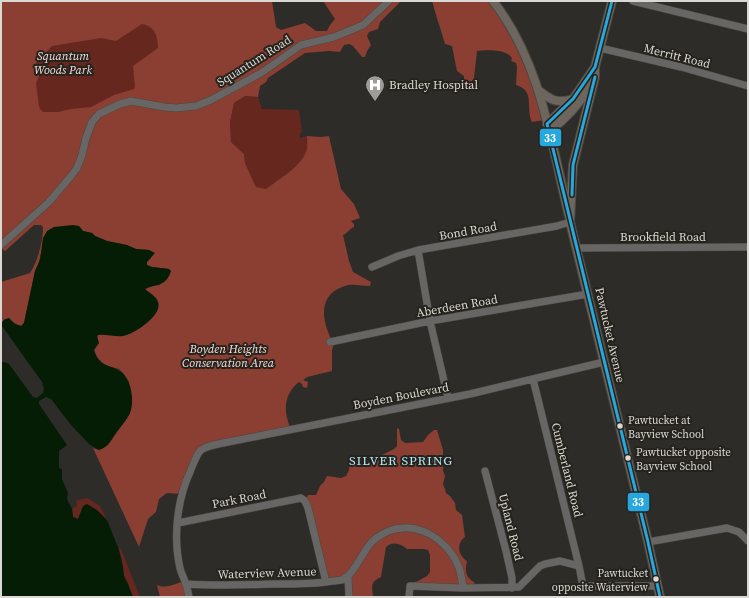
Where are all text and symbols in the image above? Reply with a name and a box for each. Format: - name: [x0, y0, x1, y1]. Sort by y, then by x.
- street label: Squantum Road: [214, 32, 294, 90]
- street label: Merritt Road: [642, 40, 712, 72]
- park label: Squantum Woods Park: [34, 48, 92, 78]
- hospital icon: Bradley Hospital: [364, 74, 386, 102]
- place label: Bradley Hospital: [389, 77, 478, 93]
- line badge: 33: [539, 128, 562, 147]
- text: 33: [544, 131, 556, 146]
- street label: Bond Road: [438, 218, 498, 244]
- street label: Brookfield Road: [620, 229, 706, 245]
- street label: Pawtucket Avenue: [591, 286, 629, 384]
- street label: Aberdeen Road: [415, 291, 499, 321]
- park label: Boyden Heights Conservation Area: [182, 341, 275, 371]
- street label: Boyden Boulevard: [352, 379, 450, 413]
- place label: Pawtucket at Bayview School: [628, 413, 704, 442]
- street label: Cumberland Road: [548, 421, 587, 519]
- marker: Pawtucket at Bayview School: [615, 421, 625, 431]
- place label: Pawtucket opposite Bayview School: [636, 445, 731, 474]
- district label: SILVER SPRING: [349, 452, 453, 469]
- marker: Pawtucket opposite Bayview School: [623, 453, 633, 463]
- street label: Park Road: [211, 486, 268, 512]
- street label: Upland Road: [495, 492, 527, 562]
- line badge: 33: [627, 492, 650, 512]
- text: 33: [632, 495, 644, 510]
- street label: Waterview Avenue: [217, 563, 317, 583]
- place label: Pawtucket opposite Waterview: [552, 566, 649, 595]
- marker: Pawtucket opposite Waterview: [651, 574, 661, 584]

